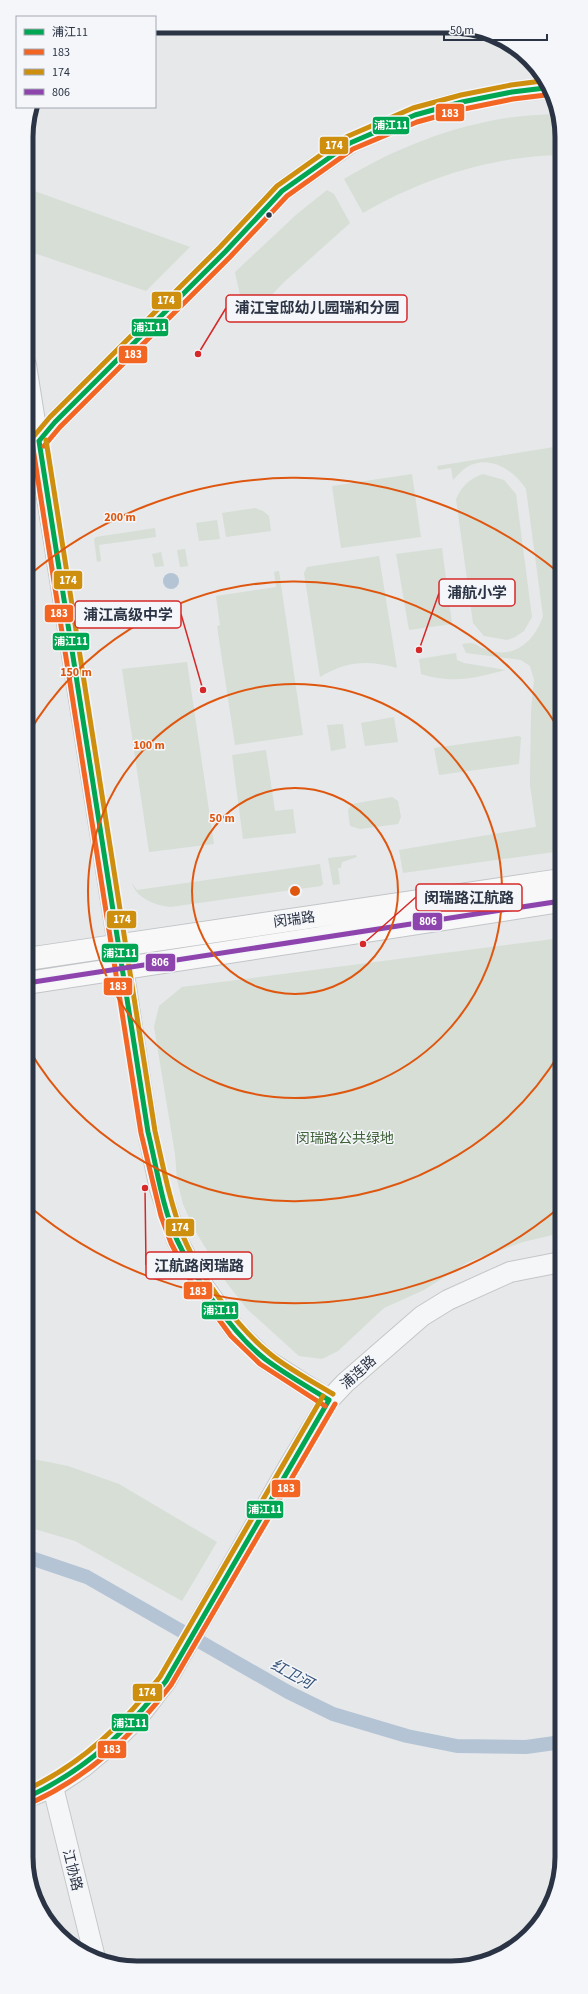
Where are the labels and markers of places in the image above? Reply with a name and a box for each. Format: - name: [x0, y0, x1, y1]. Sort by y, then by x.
- unlabelled marker: [264, 210, 274, 220]
- callout: 浦江宝邸幼儿园瑞和分园: [226, 295, 407, 322]
- callout: 浦航小学: [439, 579, 515, 606]
- callout: 浦江高级中学: [75, 601, 181, 628]
- centre of rings: [288, 884, 302, 898]
- callout: 闵瑞路江航路: [416, 884, 522, 911]
- callout: 江航路闵瑞路: [146, 1252, 252, 1279]

